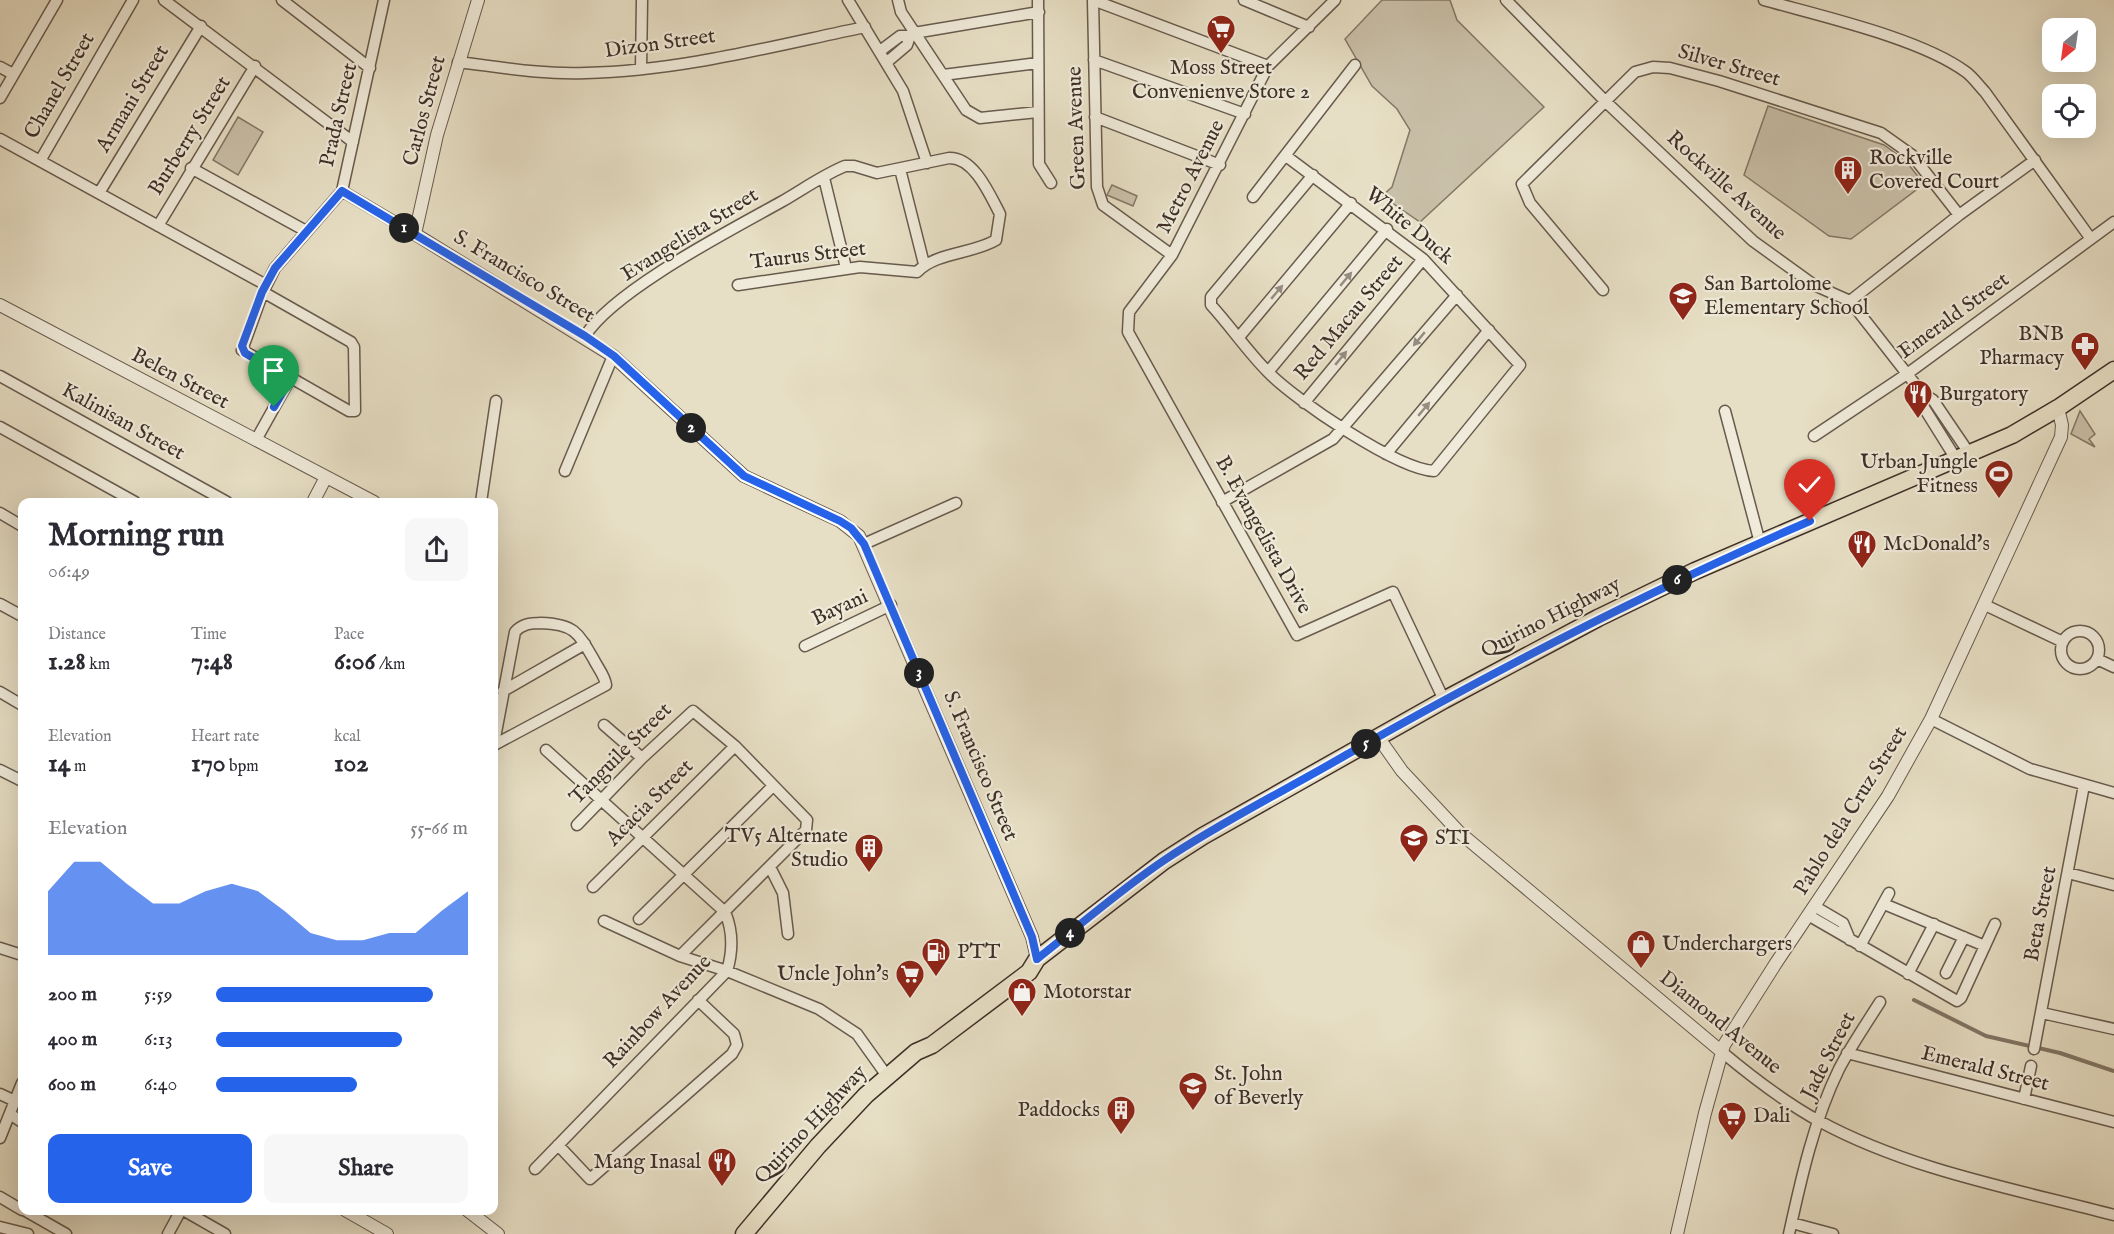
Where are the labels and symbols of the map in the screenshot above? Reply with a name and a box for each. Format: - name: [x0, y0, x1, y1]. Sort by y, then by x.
- supermarket icon: Moss Street Convenienve Store 2: [1205, 13, 1237, 55]
- north arrow: [2042, 18, 2096, 72]
- street label: Dizon Street: [603, 23, 717, 65]
- street label: Chanel Street: [19, 28, 101, 144]
- street label: Silver Street: [1675, 39, 1783, 93]
- street label: Armani Street: [90, 40, 176, 159]
- street label: Carlos Street: [397, 53, 453, 169]
- place label: Moss Street Convenienve Store 2: [1132, 55, 1310, 106]
- street label: Prada Street: [314, 60, 364, 170]
- street label: Green Avenue: [1061, 65, 1093, 190]
- street label: Burberry Street: [143, 71, 237, 201]
- street label: Metro Avenue: [1151, 115, 1231, 238]
- street label: Rockville Avenue: [1660, 125, 1792, 247]
- place label: Rockville Covered Court: [1869, 145, 1999, 196]
- building icon: Rockville Covered Court: [1832, 154, 1864, 196]
- street label: White Duck: [1359, 181, 1459, 271]
- street label: Evangelista Street: [616, 182, 764, 288]
- pin: 1: [389, 213, 419, 243]
- street label: S. Francisco Street: [448, 224, 600, 330]
- street label: Taurus Street: [749, 236, 867, 276]
- street label: Red Macau Street: [1289, 250, 1409, 386]
- street label: Emerald Street: [1893, 267, 2015, 365]
- one-way arrow: [1339, 271, 1352, 287]
- place label: San Bartolome Elementary School: [1704, 271, 1869, 322]
- school or university icon: San Bartolome Elementary School: [1667, 280, 1699, 322]
- one-way arrow: [1270, 284, 1283, 300]
- place label: BNB Pharmacy: [1979, 321, 2065, 372]
- pharmacy icon: BNB Pharmacy: [2069, 330, 2101, 372]
- one-way arrow: [1413, 331, 1426, 346]
- street label: Belen Street: [127, 342, 233, 416]
- pin: [248, 345, 299, 407]
- one-way arrow: [1335, 350, 1348, 366]
- street label: Kalinisan Street: [57, 377, 189, 467]
- restaurant icon: Burgatory: [1902, 378, 1934, 420]
- place label: Burgatory: [1939, 381, 2029, 408]
- one-way arrow: [1417, 401, 1430, 416]
- pin: 2: [676, 413, 706, 443]
- place label: Urban Jungle Fitness: [1860, 449, 1978, 500]
- street label: B. Evangelista Drive: [1208, 451, 1318, 619]
- sports icon: Urban Jungle Fitness: [1983, 458, 2015, 500]
- pin: [1784, 459, 1835, 521]
- restaurant icon: McDonald's: [1846, 528, 1878, 570]
- place label: McDonald's: [1883, 531, 1990, 558]
- pin: 6: [1662, 565, 1692, 595]
- street label: Quirino Highway: [1477, 571, 1626, 665]
- street label: Bayani: [808, 583, 872, 633]
- pin: 3: [904, 658, 934, 688]
- street label: S. Francisco Street: [936, 687, 1024, 845]
- street label: Tanguile Street: [564, 697, 678, 811]
- street label: Pablo dela Cruz Street: [1788, 722, 1914, 900]
- pin: 5: [1351, 729, 1381, 759]
- street label: Acacia Street: [600, 754, 699, 853]
- school or university icon: STI: [1398, 822, 1430, 864]
- place label: TV5 Alternate Studio: [725, 823, 848, 874]
- place label: STI: [1435, 825, 1470, 852]
- building icon: TV5 Alternate Studio: [853, 832, 885, 874]
- street label: Beta Street: [2019, 864, 2063, 964]
- pin: 4: [1055, 918, 1085, 948]
- shop icon: Underchargers: [1625, 928, 1657, 970]
- place label: Underchargers: [1662, 931, 1792, 958]
- fuel station icon: PTT: [920, 936, 952, 978]
- place label: PTT: [957, 939, 1001, 966]
- street label: Rainbow Avenue: [598, 949, 718, 1075]
- supermarket icon: Uncle John's: [894, 958, 926, 1000]
- place label: Uncle John's: [777, 961, 889, 988]
- street label: Diamond Avenue: [1653, 965, 1787, 1081]
- shop icon: Motorstar: [1006, 976, 1038, 1018]
- place label: Motorstar: [1043, 979, 1132, 1006]
- street label: Jade Street: [1795, 1008, 1863, 1106]
- street label: Emerald Street: [1918, 1040, 2052, 1098]
- street label: Quirino Highway: [749, 1059, 874, 1190]
- place label: St. John of Beverly: [1214, 1061, 1304, 1112]
- school or university icon: St. John of Beverly: [1177, 1070, 1209, 1112]
- building icon: Paddocks: [1105, 1094, 1137, 1136]
- place label: Paddocks: [1018, 1097, 1100, 1124]
- supermarket icon: Dali: [1716, 1100, 1748, 1142]
- place label: Dali: [1753, 1103, 1790, 1130]
- restaurant icon: Mang Inasal: [706, 1146, 738, 1188]
- place label: Mang Inasal: [594, 1149, 701, 1176]

